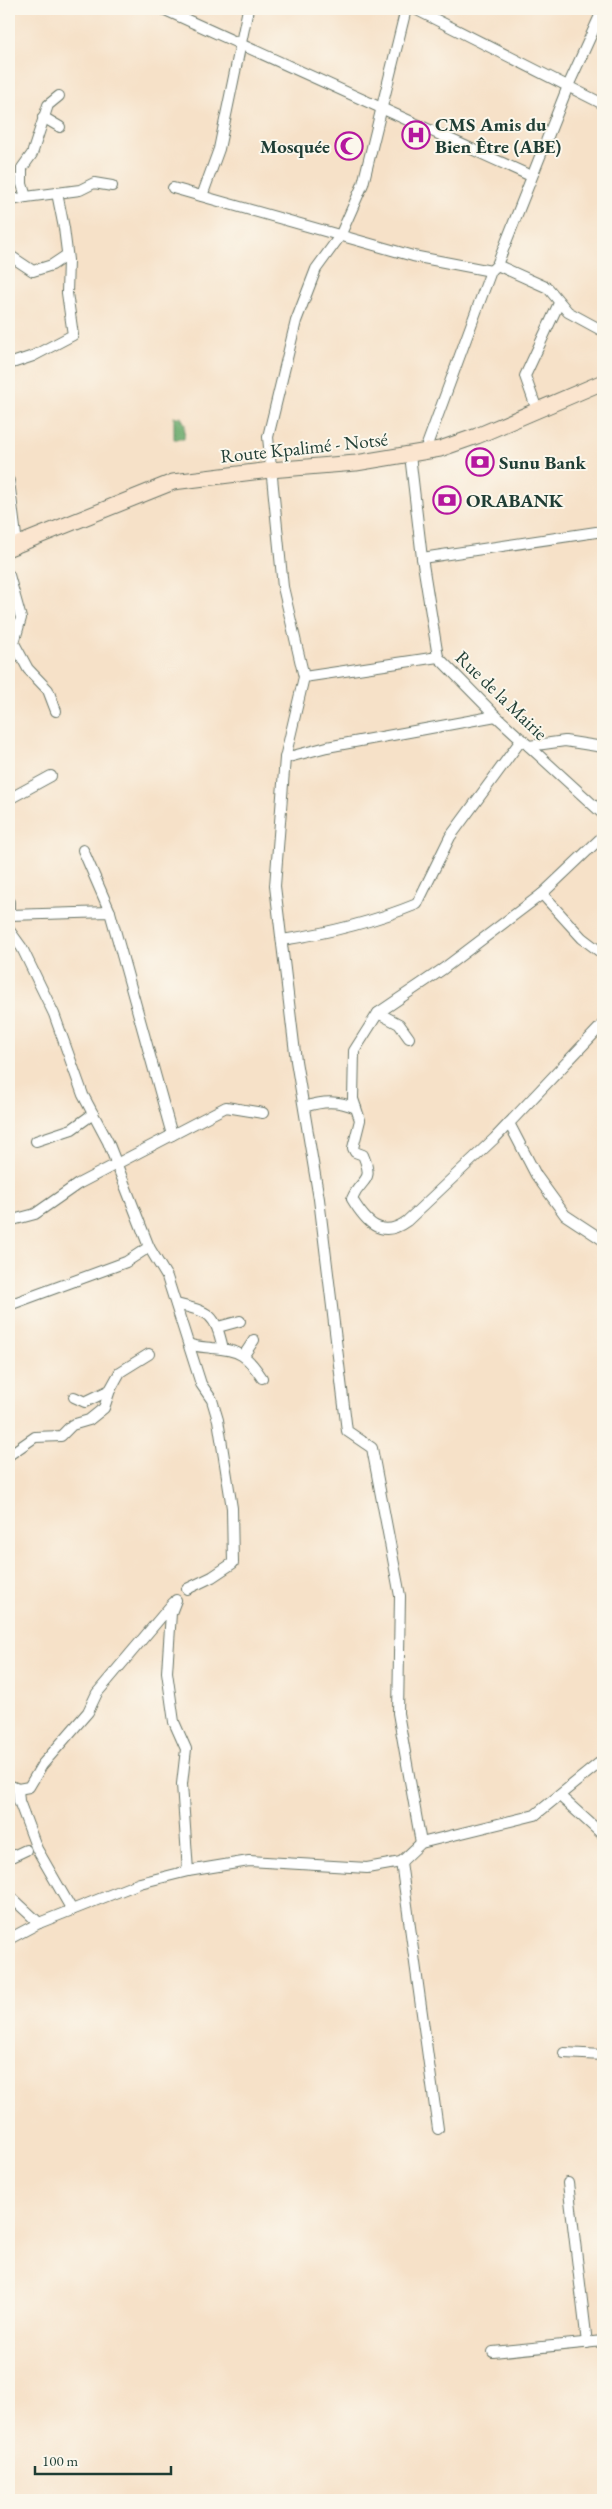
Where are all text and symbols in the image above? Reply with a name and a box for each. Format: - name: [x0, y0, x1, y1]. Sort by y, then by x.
- place label: CMS Amis du Bien Être (ABE): [435, 112, 561, 159]
- hospital icon: CMS Amis du Bien Être (ABE): [401, 120, 431, 150]
- mosque icon: Mosquée: [334, 131, 364, 161]
- place label: Mosquée: [260, 134, 330, 159]
- street label: Route Kpalimé - Notsé: [219, 426, 389, 469]
- bank icon: Sunu Bank: [465, 447, 495, 477]
- place label: Sunu Bank: [499, 450, 587, 475]
- bank icon: ORABANK: [432, 485, 462, 515]
- place label: ORABANK: [466, 488, 564, 513]
- street label: Rue de la Mairie: [450, 645, 553, 746]
- scale bar: [35, 2444, 171, 2476]
- text: 100 m: [42, 2451, 79, 2470]

